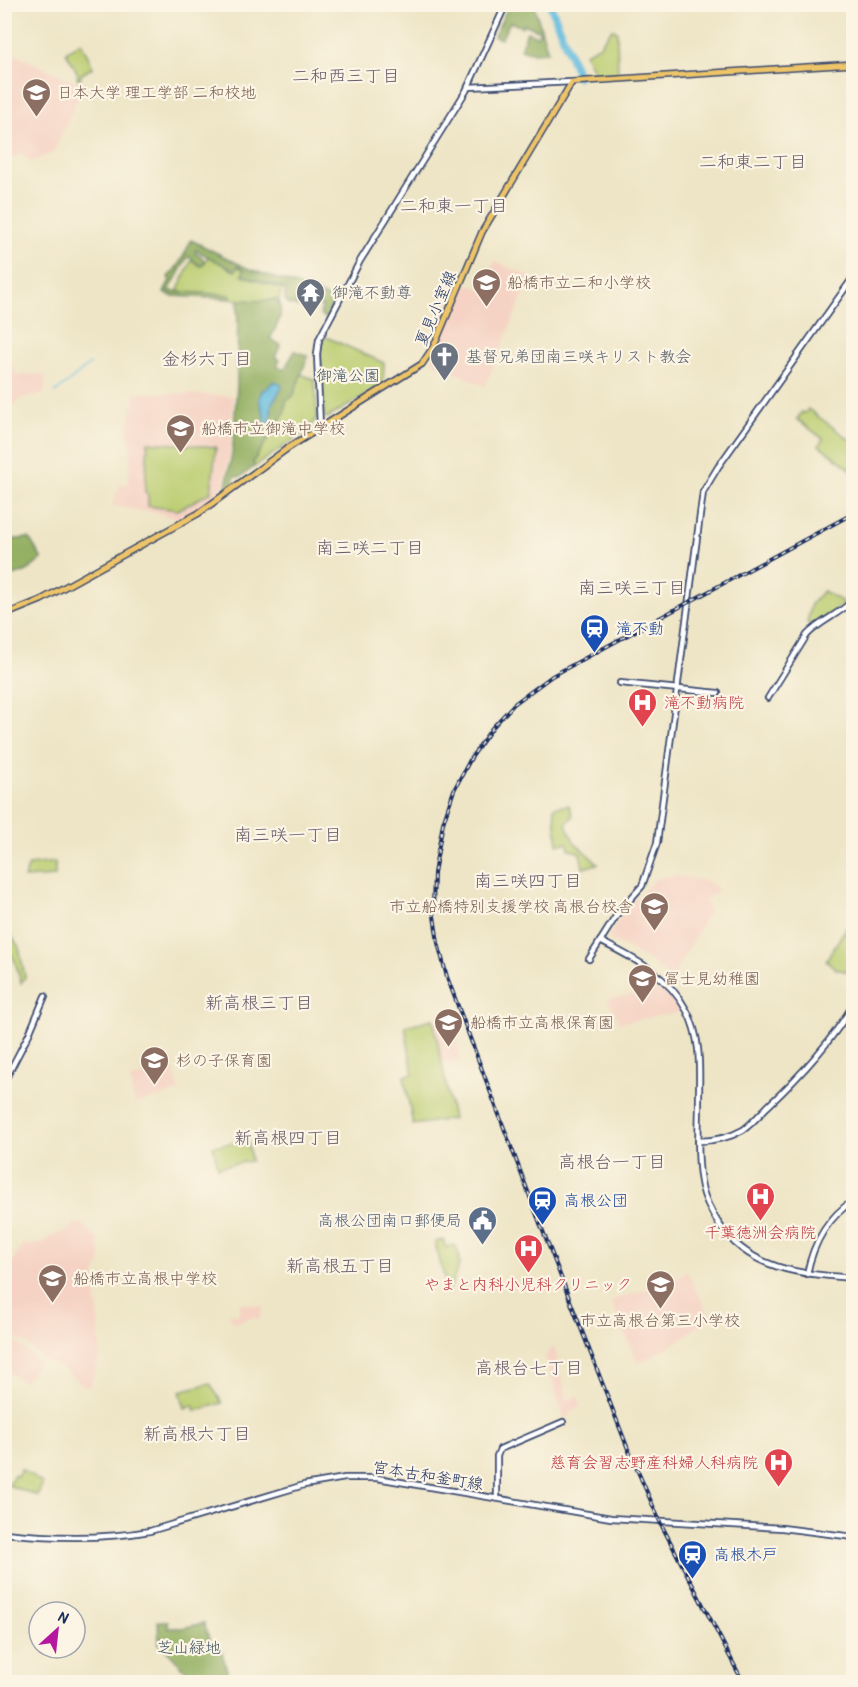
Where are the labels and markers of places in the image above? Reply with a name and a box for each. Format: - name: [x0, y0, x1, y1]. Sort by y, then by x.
- school or university icon: 日本大学 理工学部 二和校地: [20, 76, 52, 118]
- place label: 日本大学 理工学部 二和校地: [57, 81, 256, 103]
- school or university icon: 船橋市立二和小学校: [470, 266, 502, 308]
- place label: 船橋市立二和小学校: [507, 271, 651, 293]
- temple icon: 御滝不動尊: [295, 276, 327, 318]
- place label: 御滝不動尊: [332, 281, 412, 303]
- church icon: 基督兄弟団南三咲キリスト教会: [429, 340, 461, 382]
- place label: 基督兄弟団南三咲キリスト教会: [466, 345, 691, 367]
- school or university icon: 船橋市立御滝中学校: [164, 412, 196, 454]
- place label: 船橋市立御滝中学校: [201, 417, 345, 439]
- station icon: 滝不動: [579, 612, 611, 654]
- place label: 滝不動: [616, 617, 664, 639]
- hospital icon: 滝不動病院: [627, 686, 659, 728]
- place label: 滝不動病院: [664, 691, 744, 713]
- school or university icon: 市立船橋特別支援学校 高根台校舎: [638, 890, 670, 932]
- place label: 市立船橋特別支援学校 高根台校舎: [389, 895, 633, 917]
- school or university icon: 冨士見幼稚園: [627, 962, 659, 1004]
- place label: 冨士見幼稚園: [664, 967, 760, 989]
- school or university icon: 船橋市立高根保育園: [433, 1006, 465, 1048]
- place label: 船橋市立高根保育園: [470, 1011, 614, 1033]
- school or university icon: 杉の子保育園: [139, 1044, 171, 1086]
- place label: 杉の子保育園: [176, 1049, 272, 1071]
- hospital icon: 千葉徳洲会病院: [744, 1180, 776, 1222]
- station icon: 高根公団: [527, 1184, 559, 1226]
- place label: 高根公団: [564, 1189, 628, 1211]
- public building icon: 高根公団南口郵便局: [467, 1204, 499, 1246]
- place label: 高根公団南口郵便局: [318, 1209, 462, 1231]
- place label: 千葉徳洲会病院: [704, 1221, 816, 1243]
- hospital icon: やまと内科小児科クリニック: [512, 1232, 544, 1274]
- school or university icon: 船橋市立高根中学校: [36, 1262, 68, 1304]
- place label: 船橋市立高根中学校: [73, 1267, 217, 1289]
- school or university icon: 市立高根台第三小学校: [644, 1268, 676, 1310]
- place label: やまと内科小児科クリニック: [424, 1273, 632, 1295]
- place label: 市立高根台第三小学校: [580, 1309, 740, 1331]
- hospital icon: 慈育会習志野産科婦人科病院: [763, 1446, 795, 1488]
- place label: 慈育会習志野産科婦人科病院: [550, 1451, 758, 1473]
- station icon: 高根木戸: [677, 1538, 709, 1580]
- place label: 高根木戸: [714, 1543, 778, 1565]

